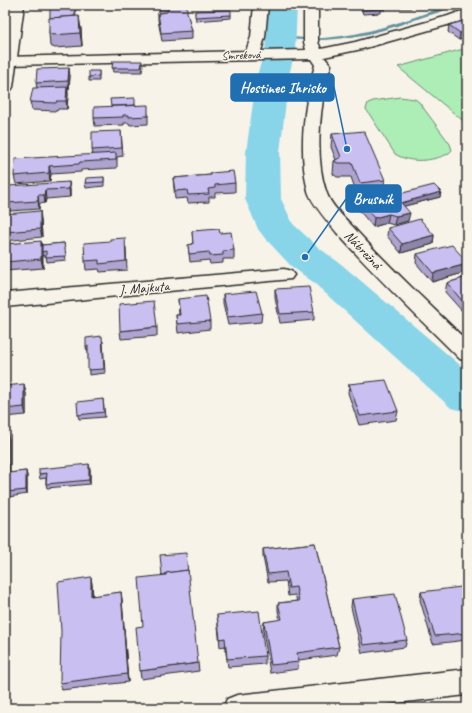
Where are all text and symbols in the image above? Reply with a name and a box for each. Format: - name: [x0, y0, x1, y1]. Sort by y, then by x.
- street label: Smreková: [221, 46, 262, 64]
- callout: Hostinec Ihrisko: [231, 74, 334, 101]
- text: Hostinec Ihrisko: [240, 79, 328, 98]
- callout: Brusník: [346, 185, 401, 212]
- text: Brusník: [353, 190, 394, 209]
- street label: Nábrežná: [341, 227, 387, 274]
- street label: J. Majkuta: [117, 277, 171, 299]

